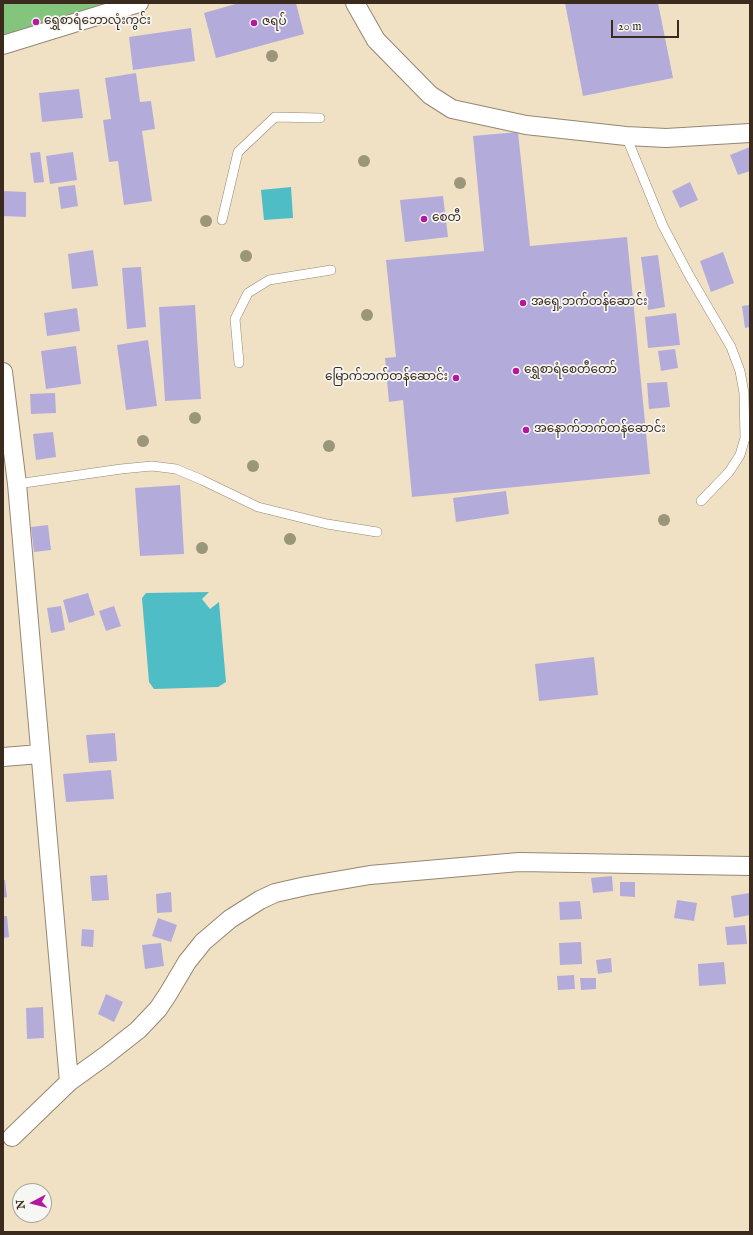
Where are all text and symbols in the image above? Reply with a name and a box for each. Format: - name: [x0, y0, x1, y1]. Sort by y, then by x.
- scale bar: [613, 12, 681, 38]
- place label: ရွှေစာရံဘောလုံးကွင်း: [44, 15, 151, 29]
- place label: ဇရပ်: [262, 16, 287, 30]
- marker: ရွှေစာရံဘောလုံးကွင်း: [31, 17, 41, 27]
- marker: ဇရပ်: [249, 18, 259, 28]
- text: 20 m: [618, 19, 641, 34]
- place label: စေတီ: [432, 212, 461, 226]
- marker: စေတီ: [419, 214, 429, 224]
- place label: အရှေ့ဘက်တန်ဆောင်း: [531, 296, 647, 310]
- marker: အရှေ့ဘက်တန်ဆောင်း: [518, 298, 528, 308]
- place label: ရွှေစာရံစေတီတော်: [524, 364, 617, 378]
- marker: ရွှေစာရံစေတီတော်: [511, 366, 521, 376]
- place label: မြောက်ဘက်တန်ဆောင်း: [325, 371, 448, 385]
- marker: မြောက်ဘက်တန်ဆောင်း: [451, 373, 461, 383]
- place label: အနောက်ဘက်တန်ဆောင်း: [534, 423, 666, 437]
- marker: အနောက်ဘက်တန်ဆောင်း: [521, 425, 531, 435]
- north arrow: [12, 1183, 52, 1223]
- text: N: [14, 1199, 29, 1210]

